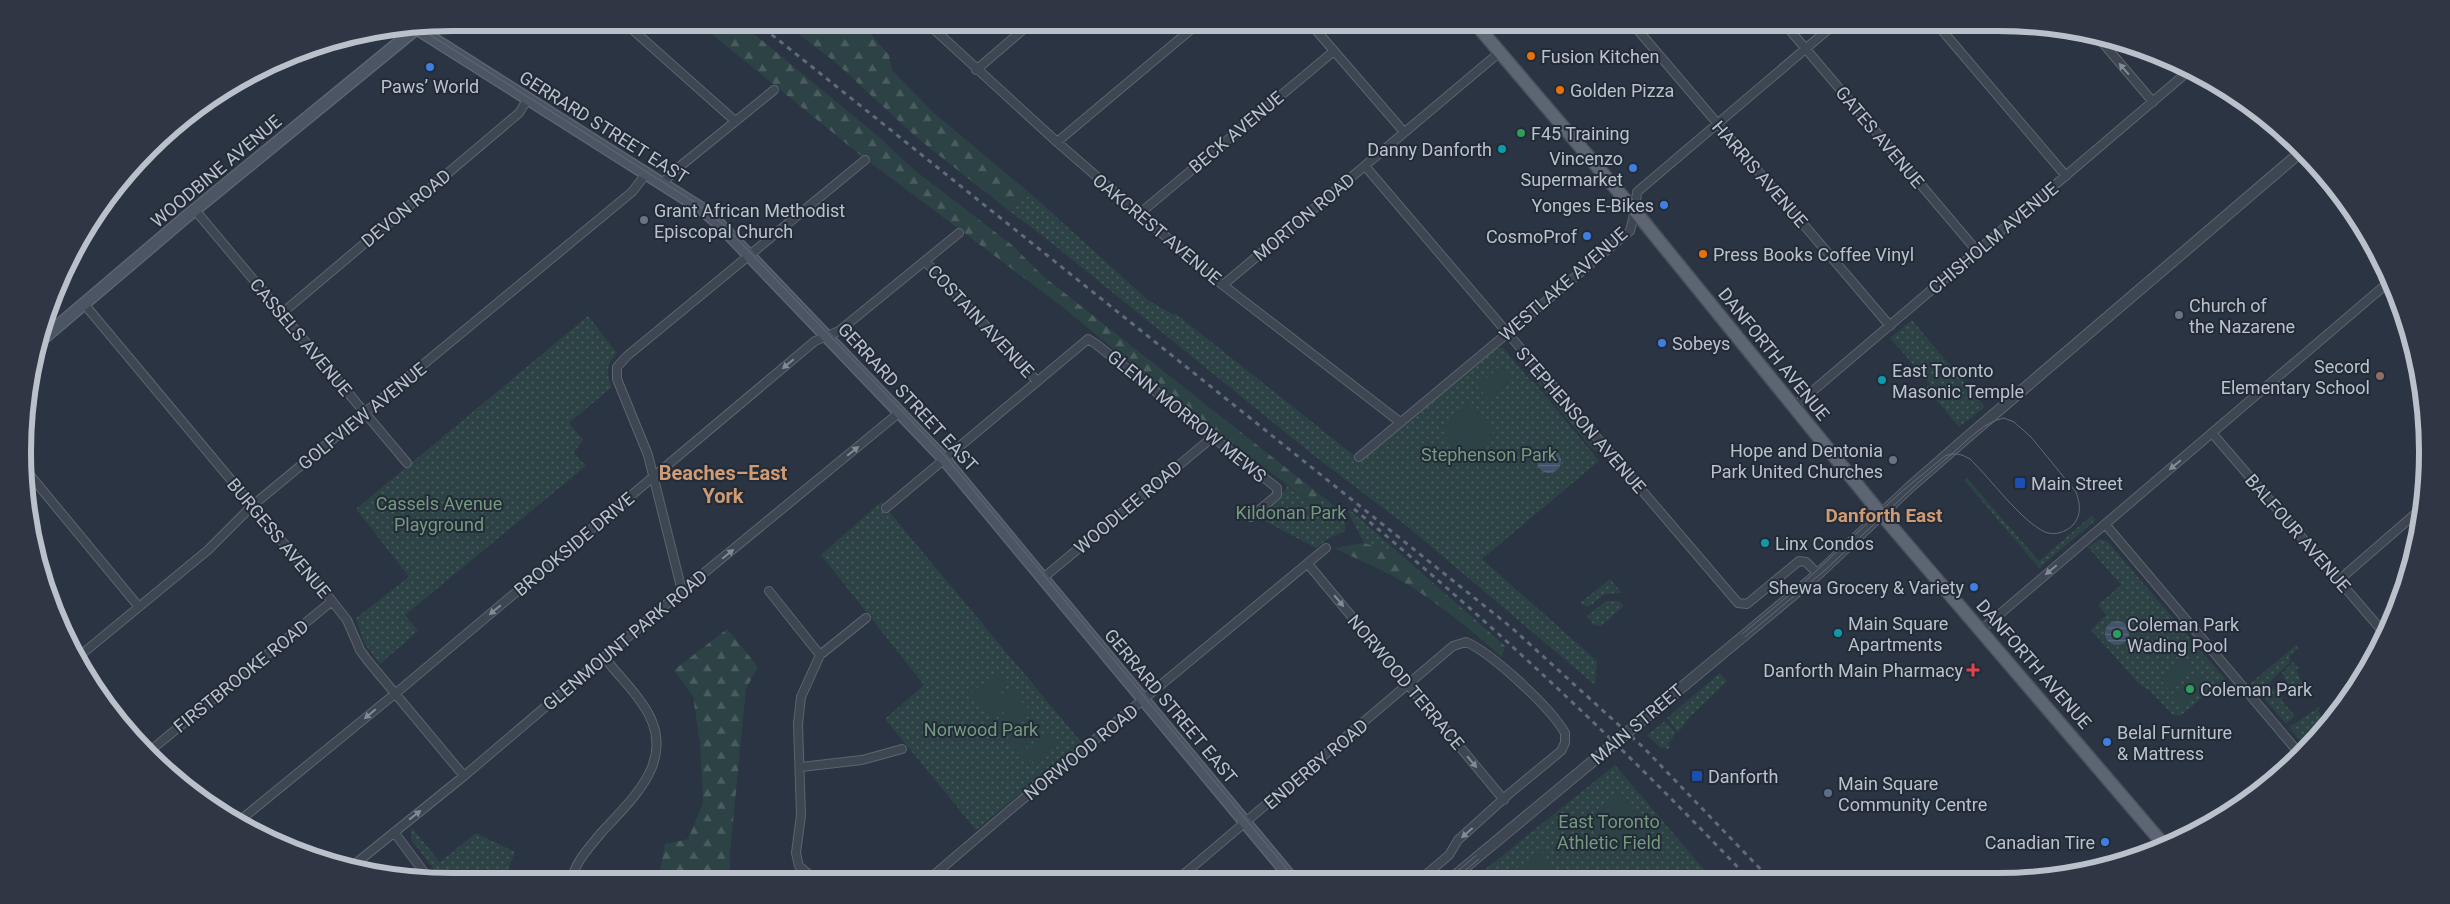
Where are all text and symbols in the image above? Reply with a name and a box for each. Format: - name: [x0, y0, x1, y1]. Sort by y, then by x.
- place label: Fusion Kitchen: [1541, 46, 1659, 67]
- marker: Fusion Kitchen: [1525, 50, 1537, 62]
- marker: Paws’ World: [424, 61, 436, 73]
- one-way arrow: [2119, 62, 2130, 75]
- street label: GERRARD STREET EAST: [516, 66, 693, 188]
- place label: Paws’ World: [381, 76, 479, 97]
- place label: Golden Pizza: [1570, 80, 1674, 101]
- street label: GATES AVENUE: [1831, 82, 1929, 192]
- marker: Golden Pizza: [1554, 84, 1566, 96]
- street label: BECK AVENUE: [1185, 87, 1287, 177]
- street label: WOODBINE AVENUE: [147, 110, 285, 232]
- street label: HARRIS AVENUE: [1708, 116, 1812, 232]
- place label: F45 Training: [1531, 123, 1630, 144]
- marker: F45 Training: [1515, 127, 1527, 139]
- place label: Danny Danforth: [1367, 139, 1492, 160]
- marker: Danny Danforth: [1496, 143, 1508, 155]
- place label: Vincenzo Supermarket: [1521, 148, 1623, 190]
- marker: Vincenzo Supermarket: [1627, 162, 1639, 174]
- street label: DEVON ROAD: [357, 165, 455, 251]
- street label: OAKCREST AVENUE: [1089, 169, 1225, 289]
- street label: MORTON ROAD: [1249, 169, 1359, 265]
- street label: CHISHOLM AVENUE: [1924, 178, 2062, 298]
- place label: Yonges E-Bikes: [1532, 195, 1654, 216]
- marker: Yonges E-Bikes: [1658, 199, 1670, 211]
- place label: Grant African Methodist Episcopal Church: [654, 200, 845, 242]
- marker: Grant African Methodist Episcopal Church: [638, 214, 650, 226]
- street label: WESTLAKE AVENUE: [1495, 223, 1631, 345]
- place label: CosmoProf: [1486, 226, 1578, 247]
- marker: CosmoProf: [1581, 230, 1593, 242]
- place label: Press Books Coffee Vinyl: [1713, 244, 1914, 265]
- marker: Press Books Coffee Vinyl: [1697, 248, 1709, 260]
- street label: COSTAIN AVENUE: [923, 260, 1039, 382]
- street label: CASSELS AVENUE: [246, 274, 356, 400]
- street label: DANFORTH AVENUE: [1714, 284, 1834, 424]
- place label: Church of the Nazarene: [2189, 295, 2295, 337]
- marker: Church of the Nazarene: [2173, 309, 2185, 321]
- street label: GERRARD STREET EAST: [834, 318, 982, 476]
- place label: Sobeys: [1672, 333, 1730, 354]
- marker: Sobeys: [1656, 337, 1668, 349]
- street label: STEPHENSON AVENUE: [1512, 343, 1650, 497]
- street label: GLENN MORROW MEWS: [1103, 346, 1271, 487]
- place label: Secord Elementary School: [2221, 356, 2370, 398]
- street label: GOLFVIEW AVENUE: [294, 358, 430, 474]
- one-way arrow: [781, 358, 794, 369]
- place label: East Toronto Masonic Temple: [1892, 360, 2024, 402]
- marker: Secord Elementary School: [2374, 370, 2386, 382]
- marker: East Toronto Masonic Temple: [1876, 374, 1888, 386]
- place label: Hope and Dentonia Park United Churches: [1711, 440, 1883, 482]
- park label: Stephenson Park: [1421, 444, 1558, 465]
- one-way arrow: [846, 445, 859, 456]
- marker: Hope and Dentonia Park United Churches: [1887, 454, 1899, 466]
- street label: WOODLEE ROAD: [1070, 456, 1186, 558]
- one-way arrow: [2168, 459, 2181, 470]
- district label: Beaches–East York: [659, 461, 788, 508]
- street label: BALFOUR AVENUE: [2241, 470, 2355, 596]
- place label: Main Street: [2031, 473, 2123, 494]
- street label: BURGESS AVENUE: [223, 474, 335, 602]
- marker: Main Street: [2013, 476, 2027, 490]
- street label: BROOKSIDE DRIVE: [510, 488, 638, 600]
- park label: Cassels Avenue Playground: [376, 493, 502, 535]
- park label: Kildonan Park: [1236, 502, 1347, 523]
- district label: Danforth East: [1826, 504, 1943, 527]
- place label: Linx Condos: [1775, 533, 1874, 554]
- marker: Linx Condos: [1759, 537, 1771, 549]
- one-way arrow: [722, 549, 734, 560]
- one-way arrow: [2044, 564, 2057, 575]
- street label: GLENMOUNT PARK ROAD: [539, 565, 711, 715]
- place label: Shewa Grocery & Variety: [1768, 577, 1964, 598]
- marker: Shewa Grocery & Variety: [1968, 581, 1980, 593]
- one-way arrow: [1333, 595, 1344, 608]
- street label: DANFORTH AVENUE: [1972, 595, 2096, 733]
- one-way arrow: [489, 604, 501, 616]
- street label: NORWOOD TERRACE: [1343, 610, 1469, 754]
- place label: Main Square Apartments: [1848, 613, 1948, 655]
- place label: Coleman Park Wading Pool: [2127, 614, 2240, 656]
- street label: FIRSTBROOKE ROAD: [169, 615, 313, 737]
- street label: GERRARD STREET EAST: [1100, 624, 1242, 788]
- marker: Main Square Apartments: [1832, 627, 1844, 639]
- marker: Coleman Park Wading Pool: [2111, 628, 2123, 640]
- place label: Danforth Main Pharmacy: [1763, 660, 1963, 681]
- marker: Danforth Main Pharmacy: [1967, 664, 1979, 676]
- street label: MAIN STREET: [1587, 679, 1688, 769]
- place label: Coleman Park: [2200, 679, 2313, 700]
- marker: Coleman Park: [2184, 683, 2196, 695]
- street label: NORWOOD ROAD: [1020, 700, 1142, 804]
- one-way arrow: [363, 708, 376, 719]
- street label: ENDERBY ROAD: [1260, 714, 1372, 814]
- park label: Norwood Park: [924, 719, 1039, 740]
- place label: Belal Furniture & Mattress: [2117, 722, 2232, 764]
- marker: Belal Furniture & Mattress: [2101, 736, 2113, 748]
- one-way arrow: [1466, 756, 1477, 768]
- place label: Danforth: [1708, 766, 1778, 787]
- marker: Danforth: [1690, 769, 1704, 783]
- place label: Main Square Community Centre: [1838, 773, 1987, 815]
- marker: Main Square Community Centre: [1822, 787, 1834, 799]
- one-way arrow: [408, 810, 421, 821]
- park label: East Toronto Athletic Field: [1557, 811, 1661, 853]
- one-way arrow: [1461, 827, 1474, 838]
- place label: Canadian Tire: [1985, 832, 2095, 853]
- marker: Canadian Tire: [2099, 836, 2111, 848]

